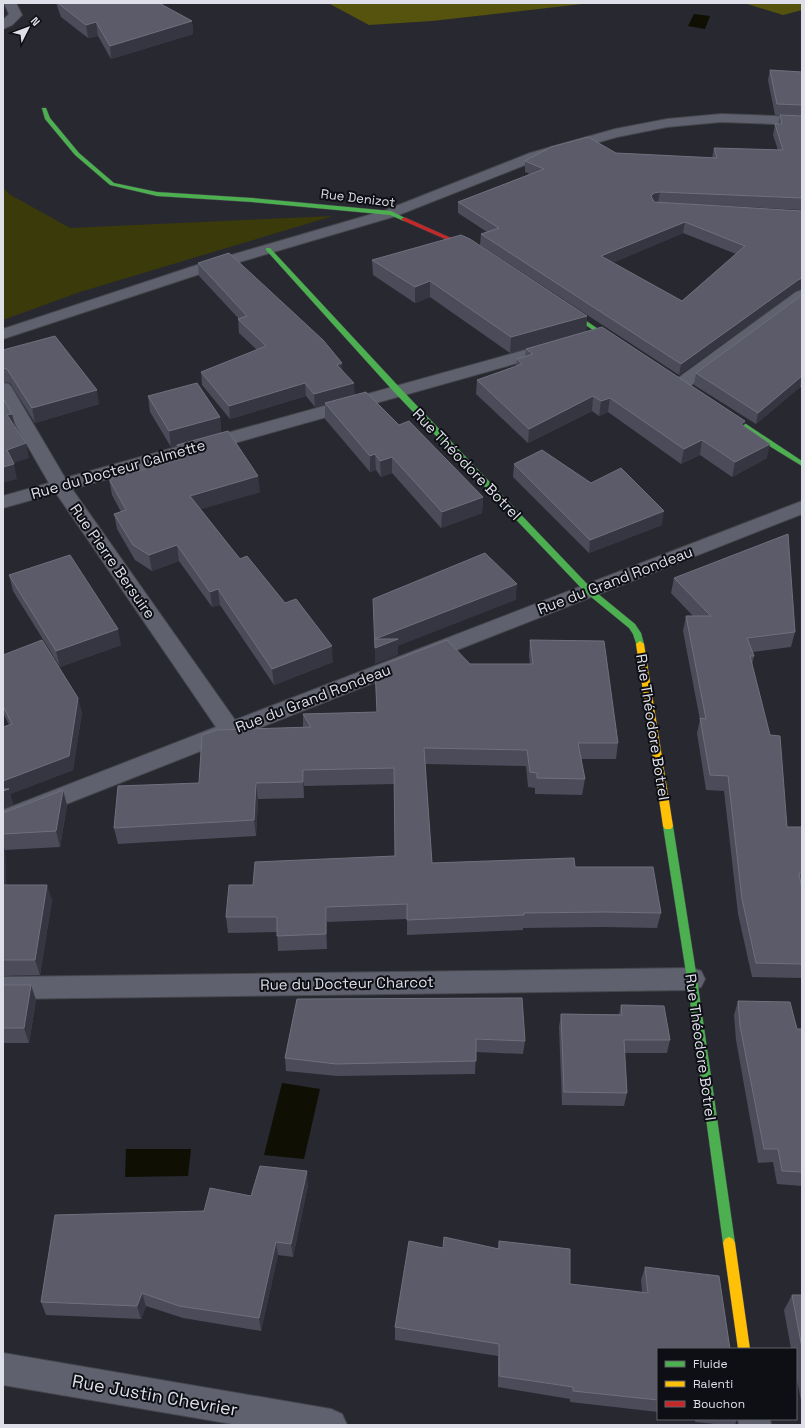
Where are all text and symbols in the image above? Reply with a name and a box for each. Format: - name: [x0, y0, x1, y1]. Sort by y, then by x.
- north arrow: [8, 8, 48, 48]
- text: N: [28, 14, 43, 29]
- street label: Rue Denizot: [320, 185, 396, 211]
- street label: Rue Théodore Botrel: [409, 404, 525, 524]
- street label: Rue du Docteur Calmette: [29, 435, 207, 503]
- street label: Rue Pierre Bersuire: [66, 500, 160, 622]
- street label: Rue du Grand Rondeau: [535, 542, 695, 618]
- street label: Rue Théodore Botrel: [632, 652, 674, 802]
- street label: Rue du Grand Rondeau: [233, 660, 393, 736]
- street label: Rue du Docteur Charcot: [260, 972, 434, 994]
- street label: Rue Théodore Botrel: [681, 972, 721, 1122]
- legend: [657, 1348, 797, 1420]
- text: Fluide: [693, 1356, 728, 1372]
- street label: Rue Justin Chevrier: [70, 1369, 240, 1421]
- text: Ralenti: [693, 1376, 733, 1392]
- text: Bouchon: [693, 1396, 745, 1412]

